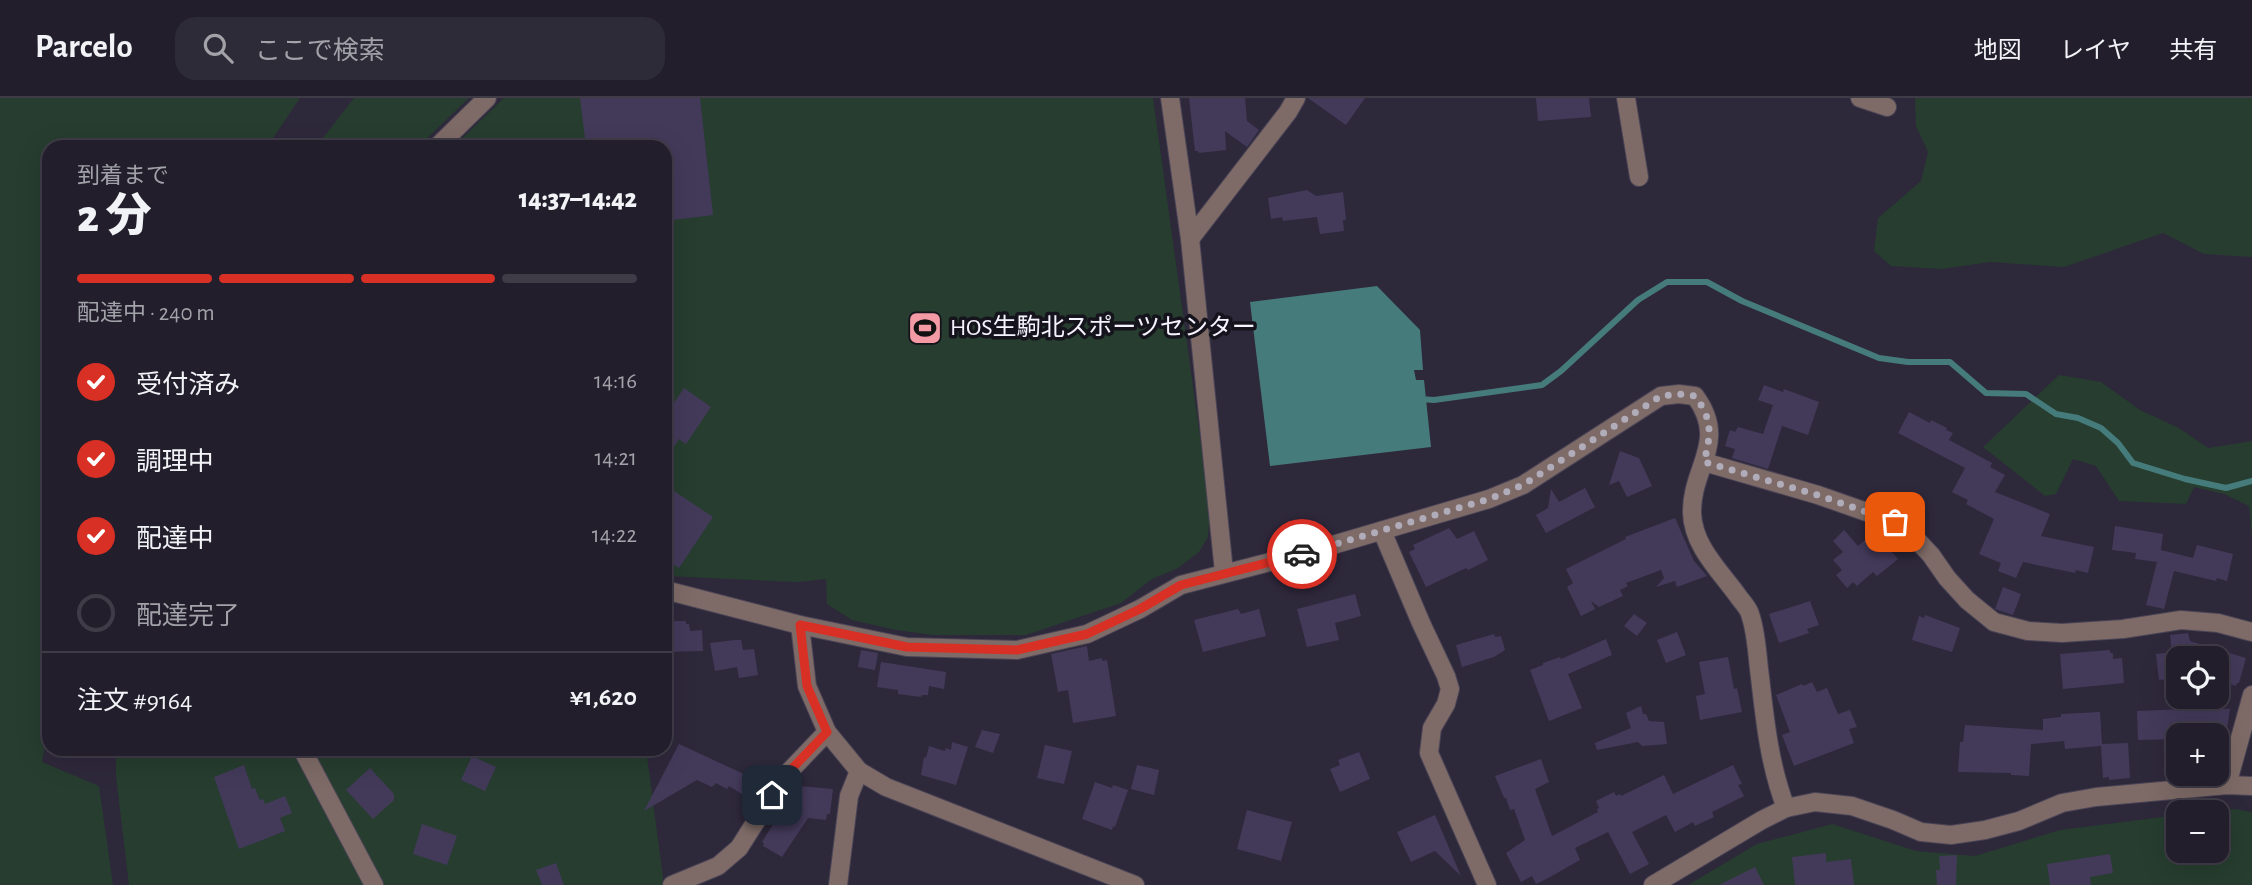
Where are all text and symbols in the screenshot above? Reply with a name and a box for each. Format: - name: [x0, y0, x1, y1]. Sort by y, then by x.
- search box: [175, 17, 665, 80]
- icon: search: [199, 29, 237, 67]
- text: Parcelo: [35, 31, 133, 64]
- text: ここで検索: [255, 38, 385, 64]
- text: 地図: [1974, 39, 2022, 63]
- text: レイヤ: [2060, 39, 2131, 63]
- text: 共有: [2169, 39, 2217, 63]
- text: 到着まで: [77, 165, 169, 188]
- text: 14:37–14:42: [519, 186, 637, 212]
- text: 2 分: [77, 194, 152, 240]
- text: 配達中 · 240 m: [77, 302, 215, 325]
- sports icon: HOS生駒北スポーツセンター: [906, 309, 944, 347]
- place label: HOS生駒北スポーツセンター: [950, 314, 1256, 340]
- icon: check: [77, 363, 115, 401]
- text: 14:16: [594, 370, 637, 393]
- text: 受付済み: [136, 372, 240, 398]
- icon: check: [77, 440, 115, 478]
- text: 14:21: [594, 447, 637, 470]
- text: 調理中: [136, 449, 214, 475]
- pin: [1865, 492, 1925, 552]
- icon: bag: [1876, 503, 1914, 541]
- icon: check: [77, 517, 115, 555]
- courier: [1267, 519, 1337, 589]
- text: 14:22: [592, 524, 637, 547]
- text: 配達中: [136, 526, 214, 552]
- icon: car: [1283, 535, 1321, 573]
- text: 配達完了: [136, 603, 240, 629]
- map controls: [2166, 646, 2229, 863]
- button: locate: [2166, 646, 2229, 709]
- text: ¥1,620: [570, 684, 637, 710]
- text: 注文 #9164: [77, 688, 193, 714]
- button: +: [2166, 723, 2229, 786]
- pin: [742, 765, 802, 825]
- icon: home: [753, 776, 791, 814]
- button: −: [2166, 800, 2229, 863]

